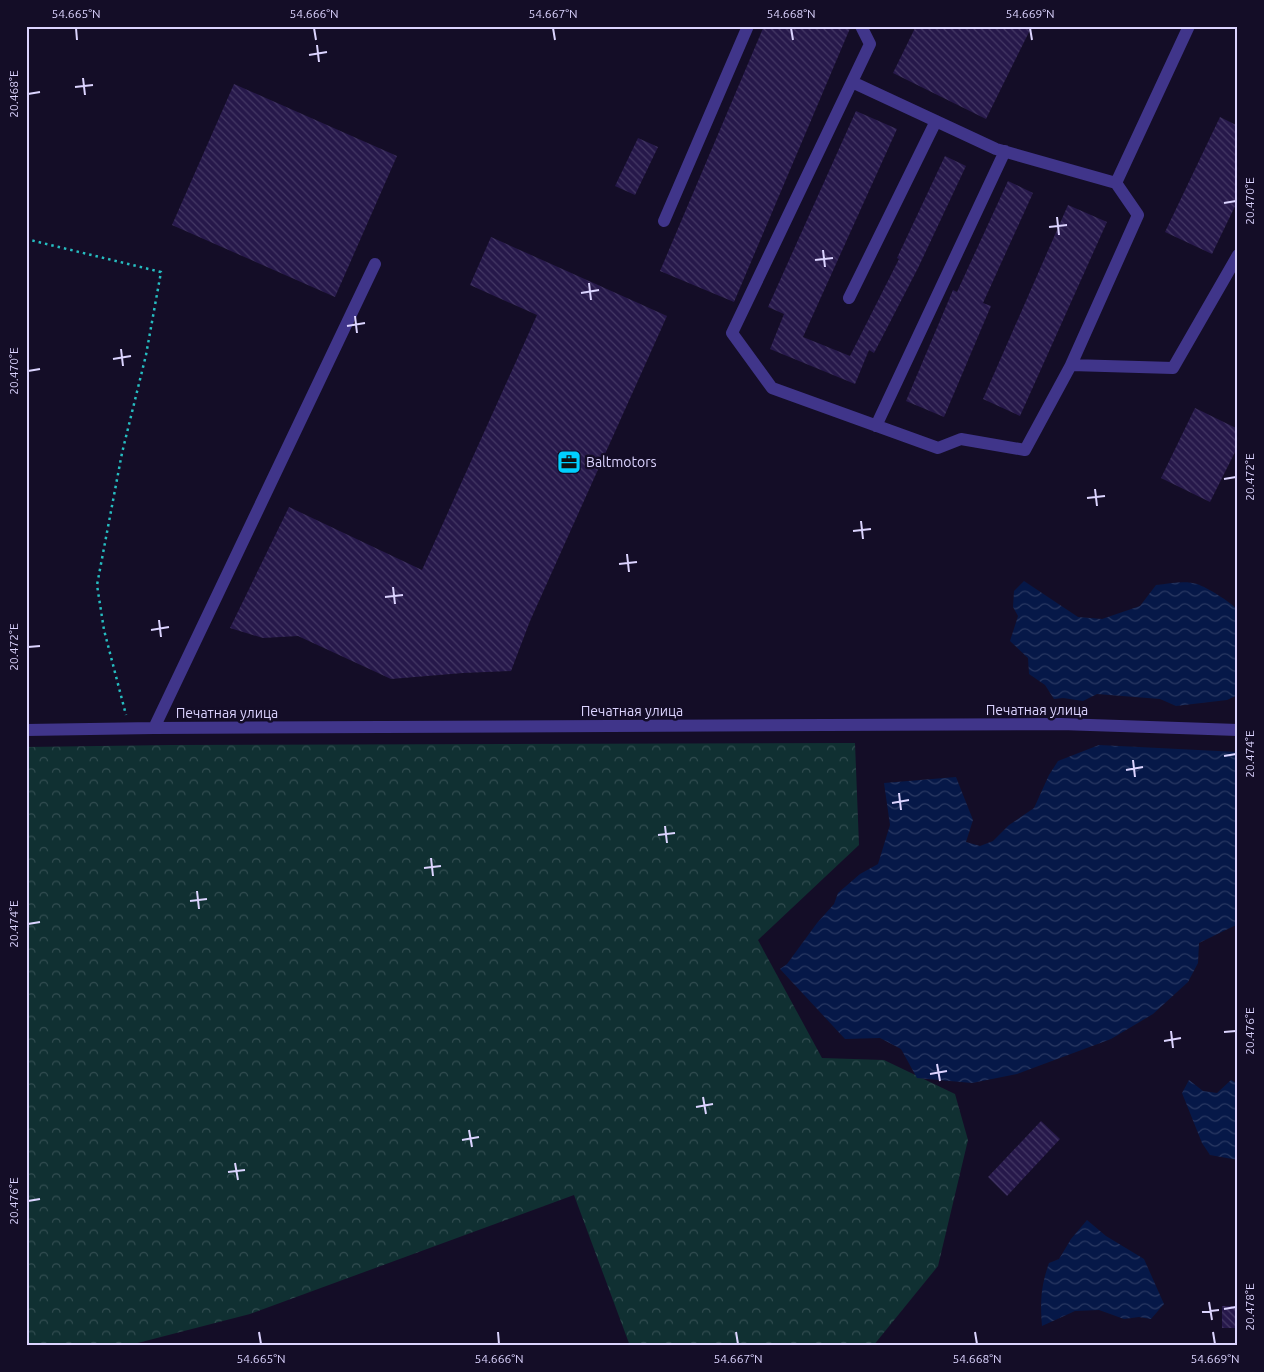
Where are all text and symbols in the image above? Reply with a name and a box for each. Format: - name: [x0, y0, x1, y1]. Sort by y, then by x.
- text: 54.665°N: [51, 7, 101, 20]
- text: 54.666°N: [289, 7, 339, 20]
- text: 54.667°N: [528, 7, 578, 20]
- text: 54.668°N: [766, 7, 816, 20]
- text: 54.669°N: [1005, 7, 1055, 20]
- text: 20.468°E: [7, 70, 20, 118]
- text: 20.470°E: [1243, 177, 1256, 225]
- text: 20.470°E: [7, 347, 20, 395]
- office icon: Baltmotors: [556, 449, 582, 475]
- text: 20.472°E: [1243, 453, 1256, 501]
- place label: Baltmotors: [586, 454, 657, 470]
- text: 20.472°E: [7, 623, 20, 671]
- street label: Печатная улица: [986, 702, 1088, 718]
- street label: Печатная улица: [581, 703, 683, 719]
- street label: Печатная улица: [176, 705, 278, 721]
- text: 20.474°E: [1243, 730, 1256, 778]
- text: 20.474°E: [7, 900, 20, 948]
- text: 20.476°E: [1243, 1007, 1256, 1055]
- text: 20.476°E: [7, 1177, 20, 1225]
- text: 20.478°E: [1243, 1283, 1256, 1331]
- text: 54.665°N: [236, 1352, 286, 1365]
- text: 54.666°N: [474, 1352, 524, 1365]
- text: 54.667°N: [713, 1352, 763, 1365]
- text: 54.668°N: [952, 1352, 1002, 1365]
- text: 54.669°N: [1190, 1352, 1240, 1365]

